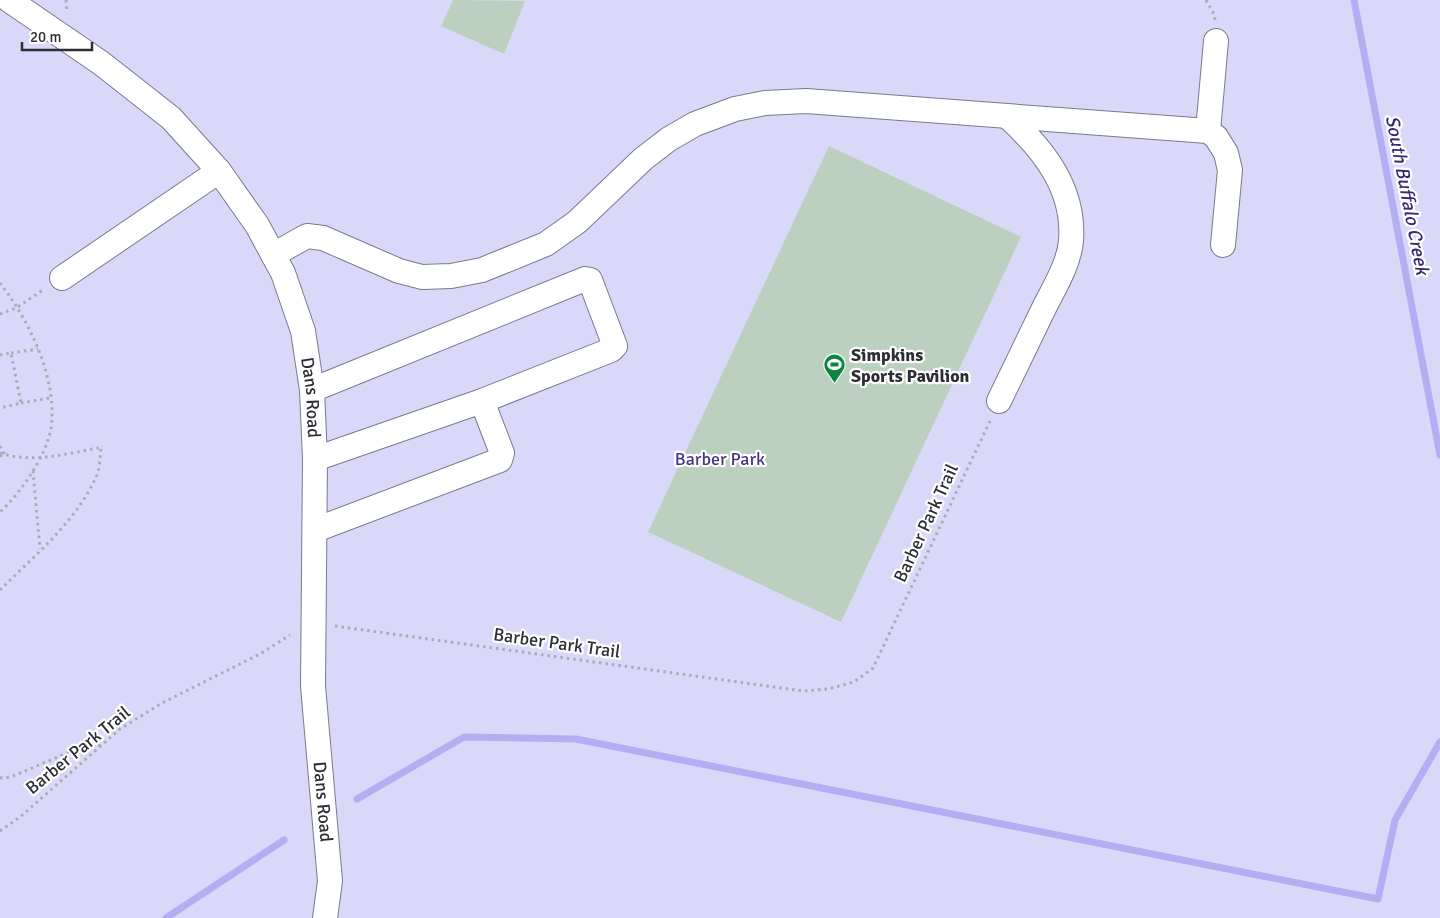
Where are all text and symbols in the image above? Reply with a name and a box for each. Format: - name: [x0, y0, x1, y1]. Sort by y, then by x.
- scale bar: [22, 20, 92, 52]
- text: 20 m: [30, 28, 61, 46]
- water label: South Buffalo Creek: [1380, 113, 1434, 278]
- place label: Simpkins Sports Pavilion: [851, 344, 970, 387]
- sports icon: Simpkins Sports Pavilion: [823, 353, 847, 384]
- street label: Dans Road: [296, 356, 325, 438]
- park label: Barber Park: [675, 448, 765, 470]
- street label: Barber Park Trail: [889, 460, 963, 586]
- street label: Barber Park Trail: [492, 623, 622, 663]
- street label: Barber Park Trail: [21, 701, 135, 799]
- street label: Dans Road: [309, 761, 338, 843]

